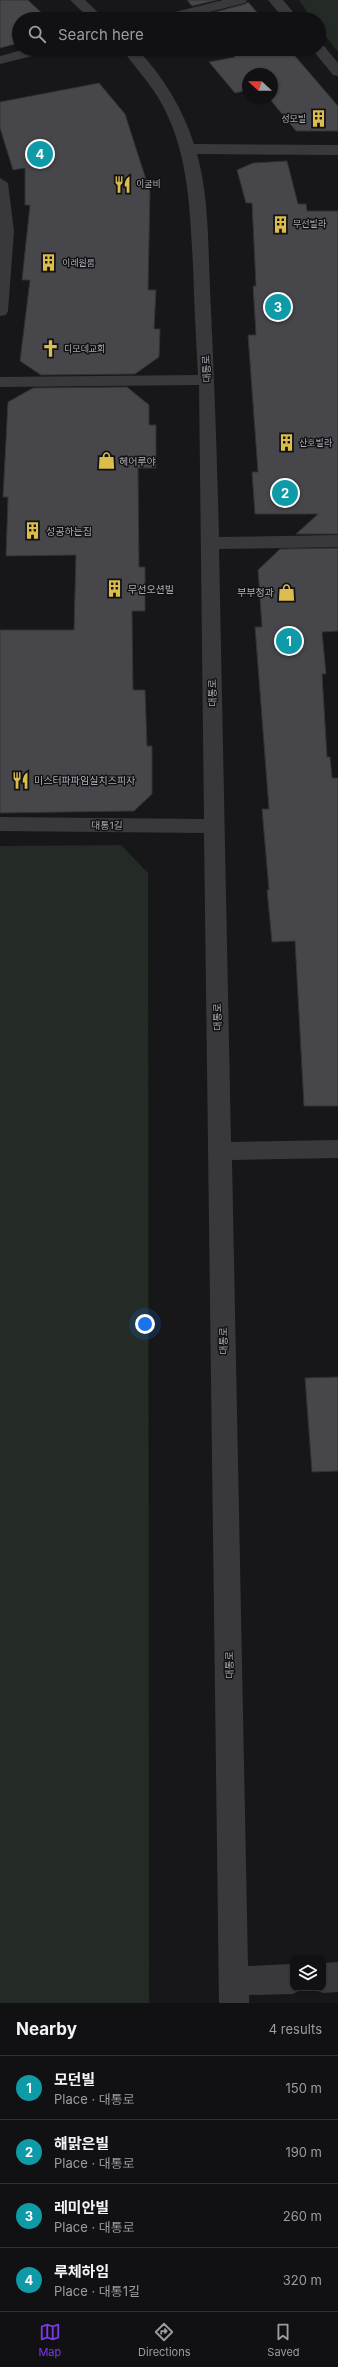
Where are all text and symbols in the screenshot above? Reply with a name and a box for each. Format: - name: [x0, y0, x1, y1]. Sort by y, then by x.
- search box: [12, 12, 326, 56]
- icon: search: [26, 23, 48, 45]
- text: Search here: [58, 25, 144, 44]
- north arrow: [242, 68, 278, 104]
- building icon: 성모빌: [309, 109, 329, 129]
- place label: 성모빌: [281, 113, 306, 124]
- pin: 4: [27, 139, 53, 169]
- restaurant icon: 이굴비: [113, 174, 133, 194]
- place label: 이굴비: [136, 178, 161, 189]
- building icon: 무선빌라: [270, 214, 290, 234]
- place label: 무선빌라: [293, 218, 327, 229]
- building icon: 이레원룸: [39, 253, 59, 273]
- place label: 이레원룸: [62, 257, 95, 268]
- pin: 3: [265, 292, 291, 322]
- church icon: 디모데교회: [41, 339, 61, 359]
- place label: 디모데교회: [64, 343, 105, 354]
- street label: 대통로: [199, 355, 213, 383]
- building icon: 산호빌라: [276, 433, 296, 453]
- place label: 산호빌라: [299, 437, 333, 448]
- shop icon: 헤어루야: [96, 451, 116, 471]
- place label: 헤어루야: [119, 455, 157, 467]
- pin: 2: [272, 478, 298, 508]
- building icon: 성공하는집: [23, 521, 43, 541]
- place label: 성공하는집: [46, 525, 92, 537]
- building icon: 무선오션빌: [105, 579, 125, 599]
- shop icon: 부부청과: [277, 582, 297, 602]
- place label: 무선오션빌: [128, 583, 174, 595]
- place label: 부부청과: [237, 586, 274, 598]
- pin: 1: [276, 626, 302, 656]
- street label: 대통로: [206, 679, 218, 707]
- restaurant icon: 미스터파파임실치즈피자: [11, 770, 31, 790]
- place label: 미스터파파임실치즈피자: [34, 774, 136, 786]
- street label: 대통1길: [91, 819, 123, 831]
- street label: 대통로: [211, 1003, 223, 1031]
- your location: [135, 1314, 155, 1334]
- street label: 대통로: [217, 1327, 229, 1355]
- street label: 대통로: [223, 1651, 235, 1679]
- map controls: [290, 1955, 326, 1991]
- button: layers: [290, 1955, 326, 1991]
- text: Nearby: [16, 2019, 77, 2039]
- text: 4 results: [269, 2021, 322, 2037]
- text: 모던빌: [54, 2070, 95, 2089]
- text: 1: [26, 2080, 32, 2096]
- text: 150 m: [286, 2080, 322, 2096]
- text: Place · 대통로: [54, 2091, 135, 2107]
- text: 해맑은빌: [54, 2134, 109, 2153]
- text: 2: [25, 2144, 33, 2160]
- text: 190 m: [285, 2144, 322, 2160]
- text: Place · 대통로: [54, 2155, 135, 2171]
- text: 레미안빌: [54, 2198, 109, 2217]
- text: 3: [25, 2208, 33, 2224]
- text: 260 m: [283, 2208, 322, 2224]
- text: Place · 대통로: [54, 2219, 135, 2235]
- text: 루체하임: [54, 2262, 109, 2281]
- text: 4: [25, 2272, 33, 2288]
- text: 320 m: [283, 2272, 322, 2288]
- text: Place · 대통1길: [54, 2283, 140, 2299]
- tab: Map: [38, 2321, 61, 2359]
- tab: Directions: [138, 2321, 191, 2359]
- tab: Saved: [267, 2321, 300, 2359]

